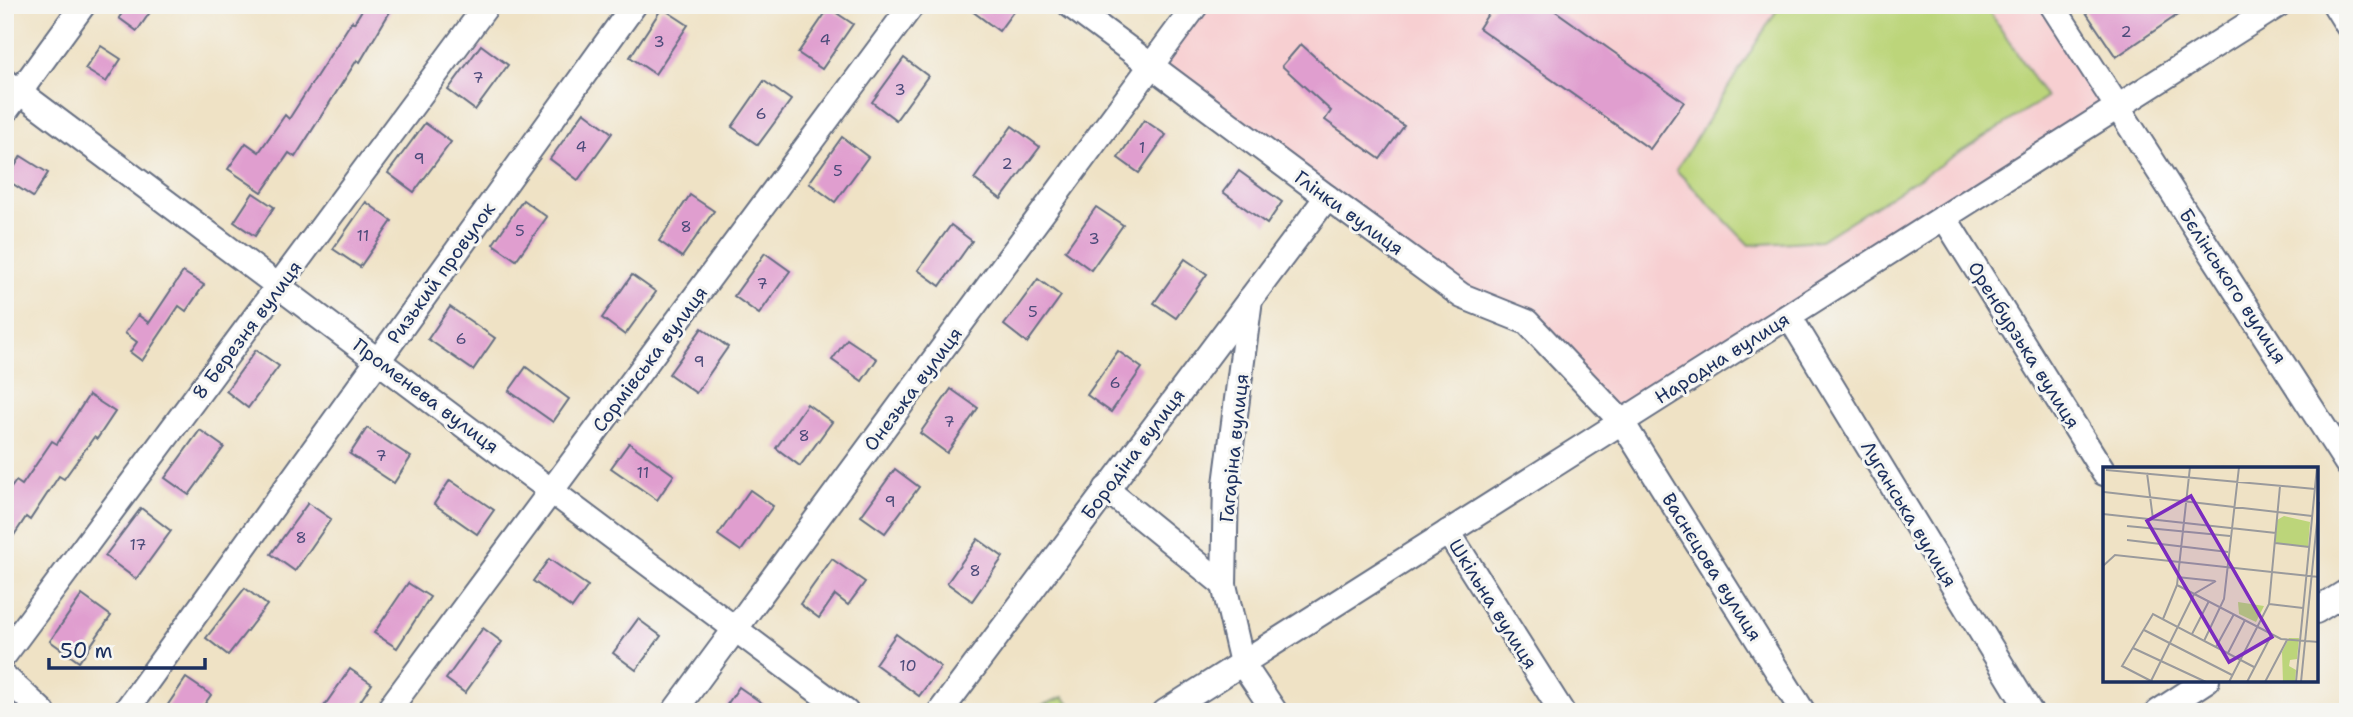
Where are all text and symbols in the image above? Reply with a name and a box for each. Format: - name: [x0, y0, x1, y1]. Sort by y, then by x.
- house number: 2: [2120, 21, 2132, 42]
- house number: 4: [819, 29, 831, 50]
- house number: 3: [653, 31, 665, 52]
- house number: 7: [472, 67, 484, 88]
- house number: 3: [894, 79, 906, 100]
- house number: 6: [755, 103, 767, 124]
- house number: 4: [575, 136, 587, 157]
- house number: 1: [1139, 137, 1145, 158]
- house number: 9: [413, 148, 425, 169]
- house number: 2: [1001, 153, 1013, 174]
- house number: 5: [833, 160, 843, 181]
- street label: Глінки вулиця: [1289, 165, 1409, 261]
- street label: Ризький провулок: [381, 197, 501, 349]
- street label: Бєлінського вулиця: [2173, 204, 2293, 368]
- house number: 8: [680, 216, 692, 237]
- house number: 5: [515, 220, 525, 241]
- house number: 11: [357, 225, 369, 246]
- house number: 3: [1088, 228, 1100, 249]
- street label: 8 Березня вулиця: [187, 256, 307, 404]
- street label: Оренбурзька вулиця: [1962, 257, 2086, 433]
- house number: 7: [756, 273, 768, 294]
- street label: Сормівська вулиця: [587, 281, 713, 437]
- house number: 5: [1028, 301, 1038, 322]
- street label: Народна вулиця: [1650, 306, 1794, 410]
- street label: Онезька вулиця: [858, 322, 968, 456]
- house number: 6: [455, 328, 467, 349]
- street label: Променева вулиця: [348, 333, 504, 459]
- house number: 9: [693, 351, 705, 372]
- house number: 6: [1109, 372, 1121, 393]
- street label: Гагаріна вулиця: [1214, 372, 1254, 524]
- street label: Бородіна вулиця: [1076, 383, 1190, 525]
- house number: 7: [943, 411, 955, 432]
- house number: 8: [798, 425, 810, 446]
- street label: Луганська вулиця: [1855, 436, 1963, 592]
- house number: 7: [375, 445, 387, 466]
- house number: 11: [637, 462, 649, 483]
- inset map: [2103, 467, 2318, 682]
- street label: Васнєцова вулиця: [1656, 488, 1768, 646]
- house number: 9: [884, 491, 896, 512]
- house number: 8: [295, 527, 307, 548]
- house number: 17: [129, 534, 147, 555]
- street label: Шкільна вулиця: [1443, 534, 1543, 674]
- house number: 8: [969, 560, 981, 581]
- scale bar: [49, 626, 205, 670]
- text: 50 m: [60, 637, 113, 665]
- house number: 10: [899, 655, 917, 676]

